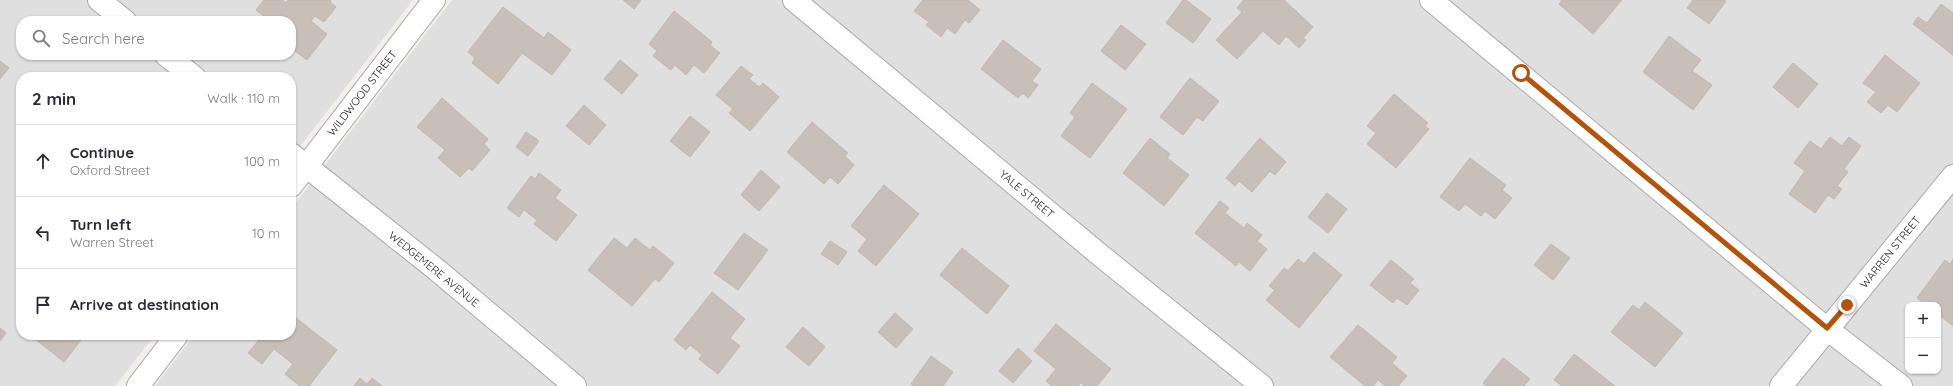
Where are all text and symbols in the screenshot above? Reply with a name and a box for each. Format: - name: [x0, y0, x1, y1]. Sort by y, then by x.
- search box: [16, 16, 296, 60]
- icon: search: [30, 27, 52, 49]
- text: Search here: [62, 29, 145, 48]
- street label: WILDWOOD STREET: [324, 47, 400, 139]
- route start: [1512, 64, 1530, 82]
- text: 2 min: [32, 88, 76, 109]
- text: Walk · 110 m: [207, 90, 280, 106]
- text: Continue: [70, 143, 134, 162]
- icon: ahead: [32, 150, 54, 172]
- text: 100 m: [244, 153, 280, 169]
- text: Oxford Street: [70, 162, 150, 178]
- street label: YALE STREET: [997, 167, 1058, 221]
- street label: WARREN STREET: [1857, 213, 1924, 291]
- text: Turn left: [70, 215, 132, 234]
- icon: left: [32, 222, 54, 244]
- text: 10 m: [252, 225, 280, 241]
- street label: WEDGEMERE AVENUE: [386, 228, 482, 310]
- text: Warren Street: [70, 234, 154, 250]
- icon: arrive: [32, 294, 54, 316]
- text: Arrive at destination: [70, 295, 219, 314]
- route end: [1838, 296, 1856, 314]
- map controls: [1905, 302, 1941, 374]
- button: +: [1905, 302, 1941, 338]
- button: −: [1905, 338, 1941, 374]

